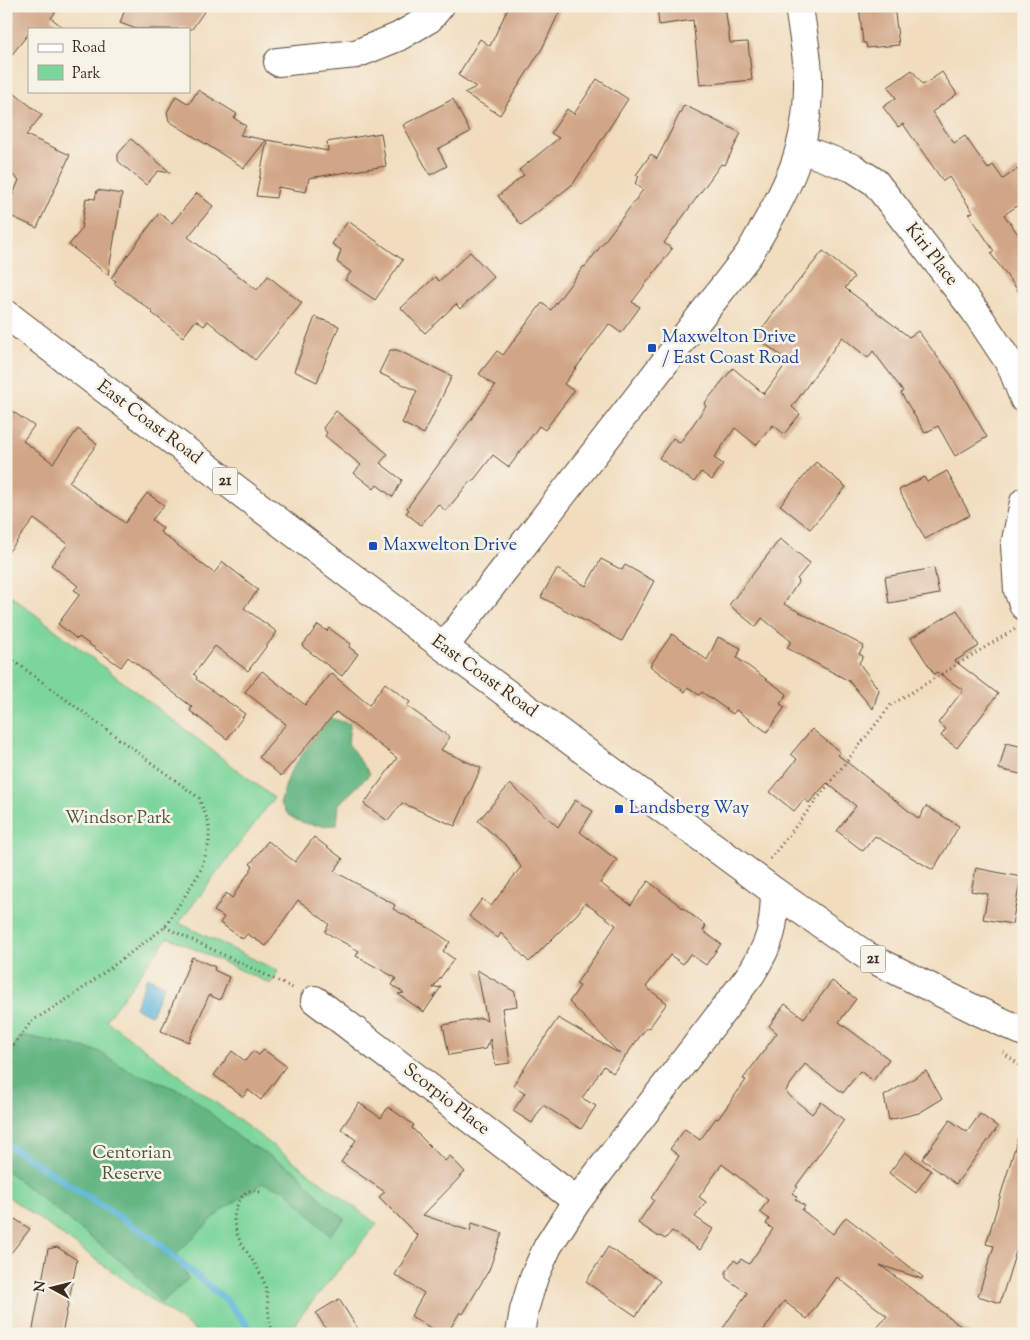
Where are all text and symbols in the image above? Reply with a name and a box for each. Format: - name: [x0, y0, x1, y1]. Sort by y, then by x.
- legend: [28, 28, 190, 92]
- text: Road: [72, 38, 106, 59]
- text: Park: [72, 64, 101, 85]
- street label: Kiri Place: [898, 218, 964, 292]
- place label: Maxwelton Drive / East Coast Road: [662, 325, 799, 372]
- marker: Maxwelton Drive / East Coast Road: [646, 342, 658, 354]
- street label: East Coast Road: [91, 375, 207, 471]
- road number: 21: [212, 468, 238, 494]
- place label: Maxwelton Drive: [383, 533, 517, 559]
- marker: Maxwelton Drive: [367, 540, 379, 552]
- street label: East Coast Road: [425, 629, 543, 725]
- place label: Landsberg Way: [629, 796, 749, 822]
- marker: Landsberg Way: [613, 803, 625, 815]
- park label: Windsor Park: [65, 806, 171, 832]
- road number: 21: [860, 946, 886, 972]
- street label: Scorpio Place: [397, 1058, 495, 1142]
- park label: Centorian Reserve: [92, 1141, 172, 1188]
- north arrow: [28, 1262, 78, 1312]
- text: N: [30, 1280, 52, 1293]

